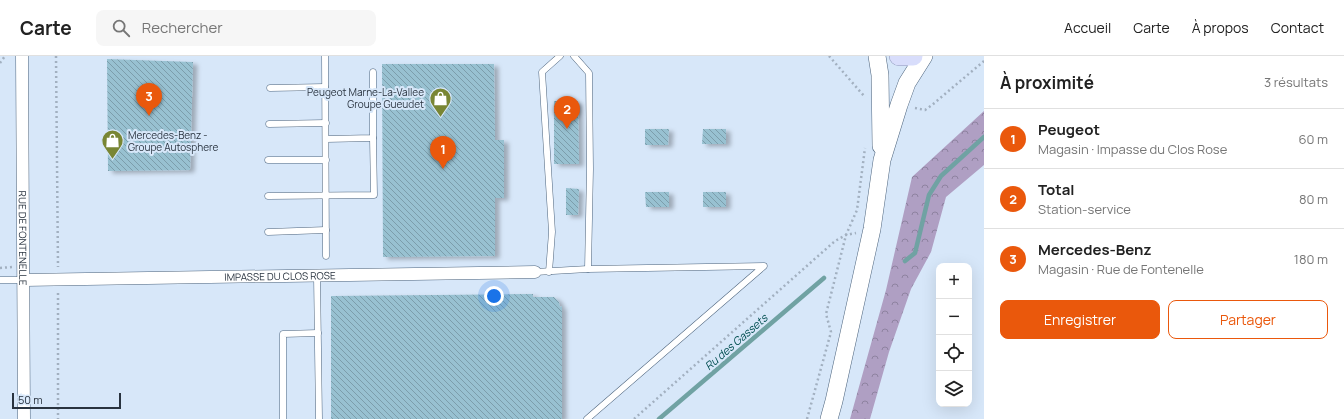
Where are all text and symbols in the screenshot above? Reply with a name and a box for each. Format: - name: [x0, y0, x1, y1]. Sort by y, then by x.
- search box: [96, 10, 376, 46]
- text: Carte: [20, 15, 72, 41]
- icon: search: [110, 17, 132, 39]
- text: Rechercher: [142, 17, 223, 38]
- text: Accueil: [1064, 18, 1111, 37]
- text: Carte: [1133, 18, 1170, 37]
- text: À propos: [1192, 18, 1249, 37]
- text: Contact: [1271, 18, 1324, 37]
- text: À proximité: [1000, 71, 1094, 94]
- text: 3 résultats: [1264, 73, 1328, 91]
- pin: 3: [136, 83, 162, 116]
- place label: Peugeot Marne-La-Vallee Groupe Gueudet: [307, 85, 424, 111]
- shop icon: Peugeot Marne-La-Vallee Groupe Gueudet: [427, 85, 453, 118]
- pin: 2: [554, 96, 580, 129]
- text: Peugeot: [1038, 119, 1100, 140]
- shop icon: Mercedes-Benz - Groupe Autosphere: [99, 128, 125, 161]
- place label: Mercedes-Benz - Groupe Autosphere: [128, 128, 219, 154]
- text: 1: [1010, 130, 1016, 148]
- text: 60 m: [1298, 130, 1328, 148]
- pin: 1: [430, 136, 456, 169]
- text: Magasin · Impasse du Clos Rose: [1038, 140, 1227, 158]
- text: Total: [1038, 179, 1075, 200]
- text: 2: [1009, 190, 1017, 208]
- text: 80 m: [1299, 190, 1328, 208]
- street label: RUE DE FONTENELLE: [16, 191, 30, 286]
- text: Station-service: [1038, 200, 1131, 218]
- text: Mercedes-Benz: [1038, 239, 1152, 260]
- text: 3: [1009, 250, 1017, 268]
- text: 180 m: [1294, 250, 1328, 268]
- text: Magasin · Rue de Fontenelle: [1038, 260, 1204, 278]
- map controls: [936, 263, 972, 407]
- button: +: [936, 263, 972, 299]
- street label: IMPASSE DU CLOS ROSE: [224, 268, 336, 284]
- your location: [484, 286, 504, 306]
- button: −: [936, 299, 972, 335]
- button: Enregistrer: [1000, 300, 1160, 339]
- button: Partager: [1168, 300, 1328, 339]
- water label: Ru des Gassets: [701, 309, 771, 373]
- button: locate: [936, 335, 972, 371]
- button: layers: [936, 371, 972, 407]
- scale bar: [12, 391, 121, 410]
- text: 50 m: [18, 392, 43, 407]

